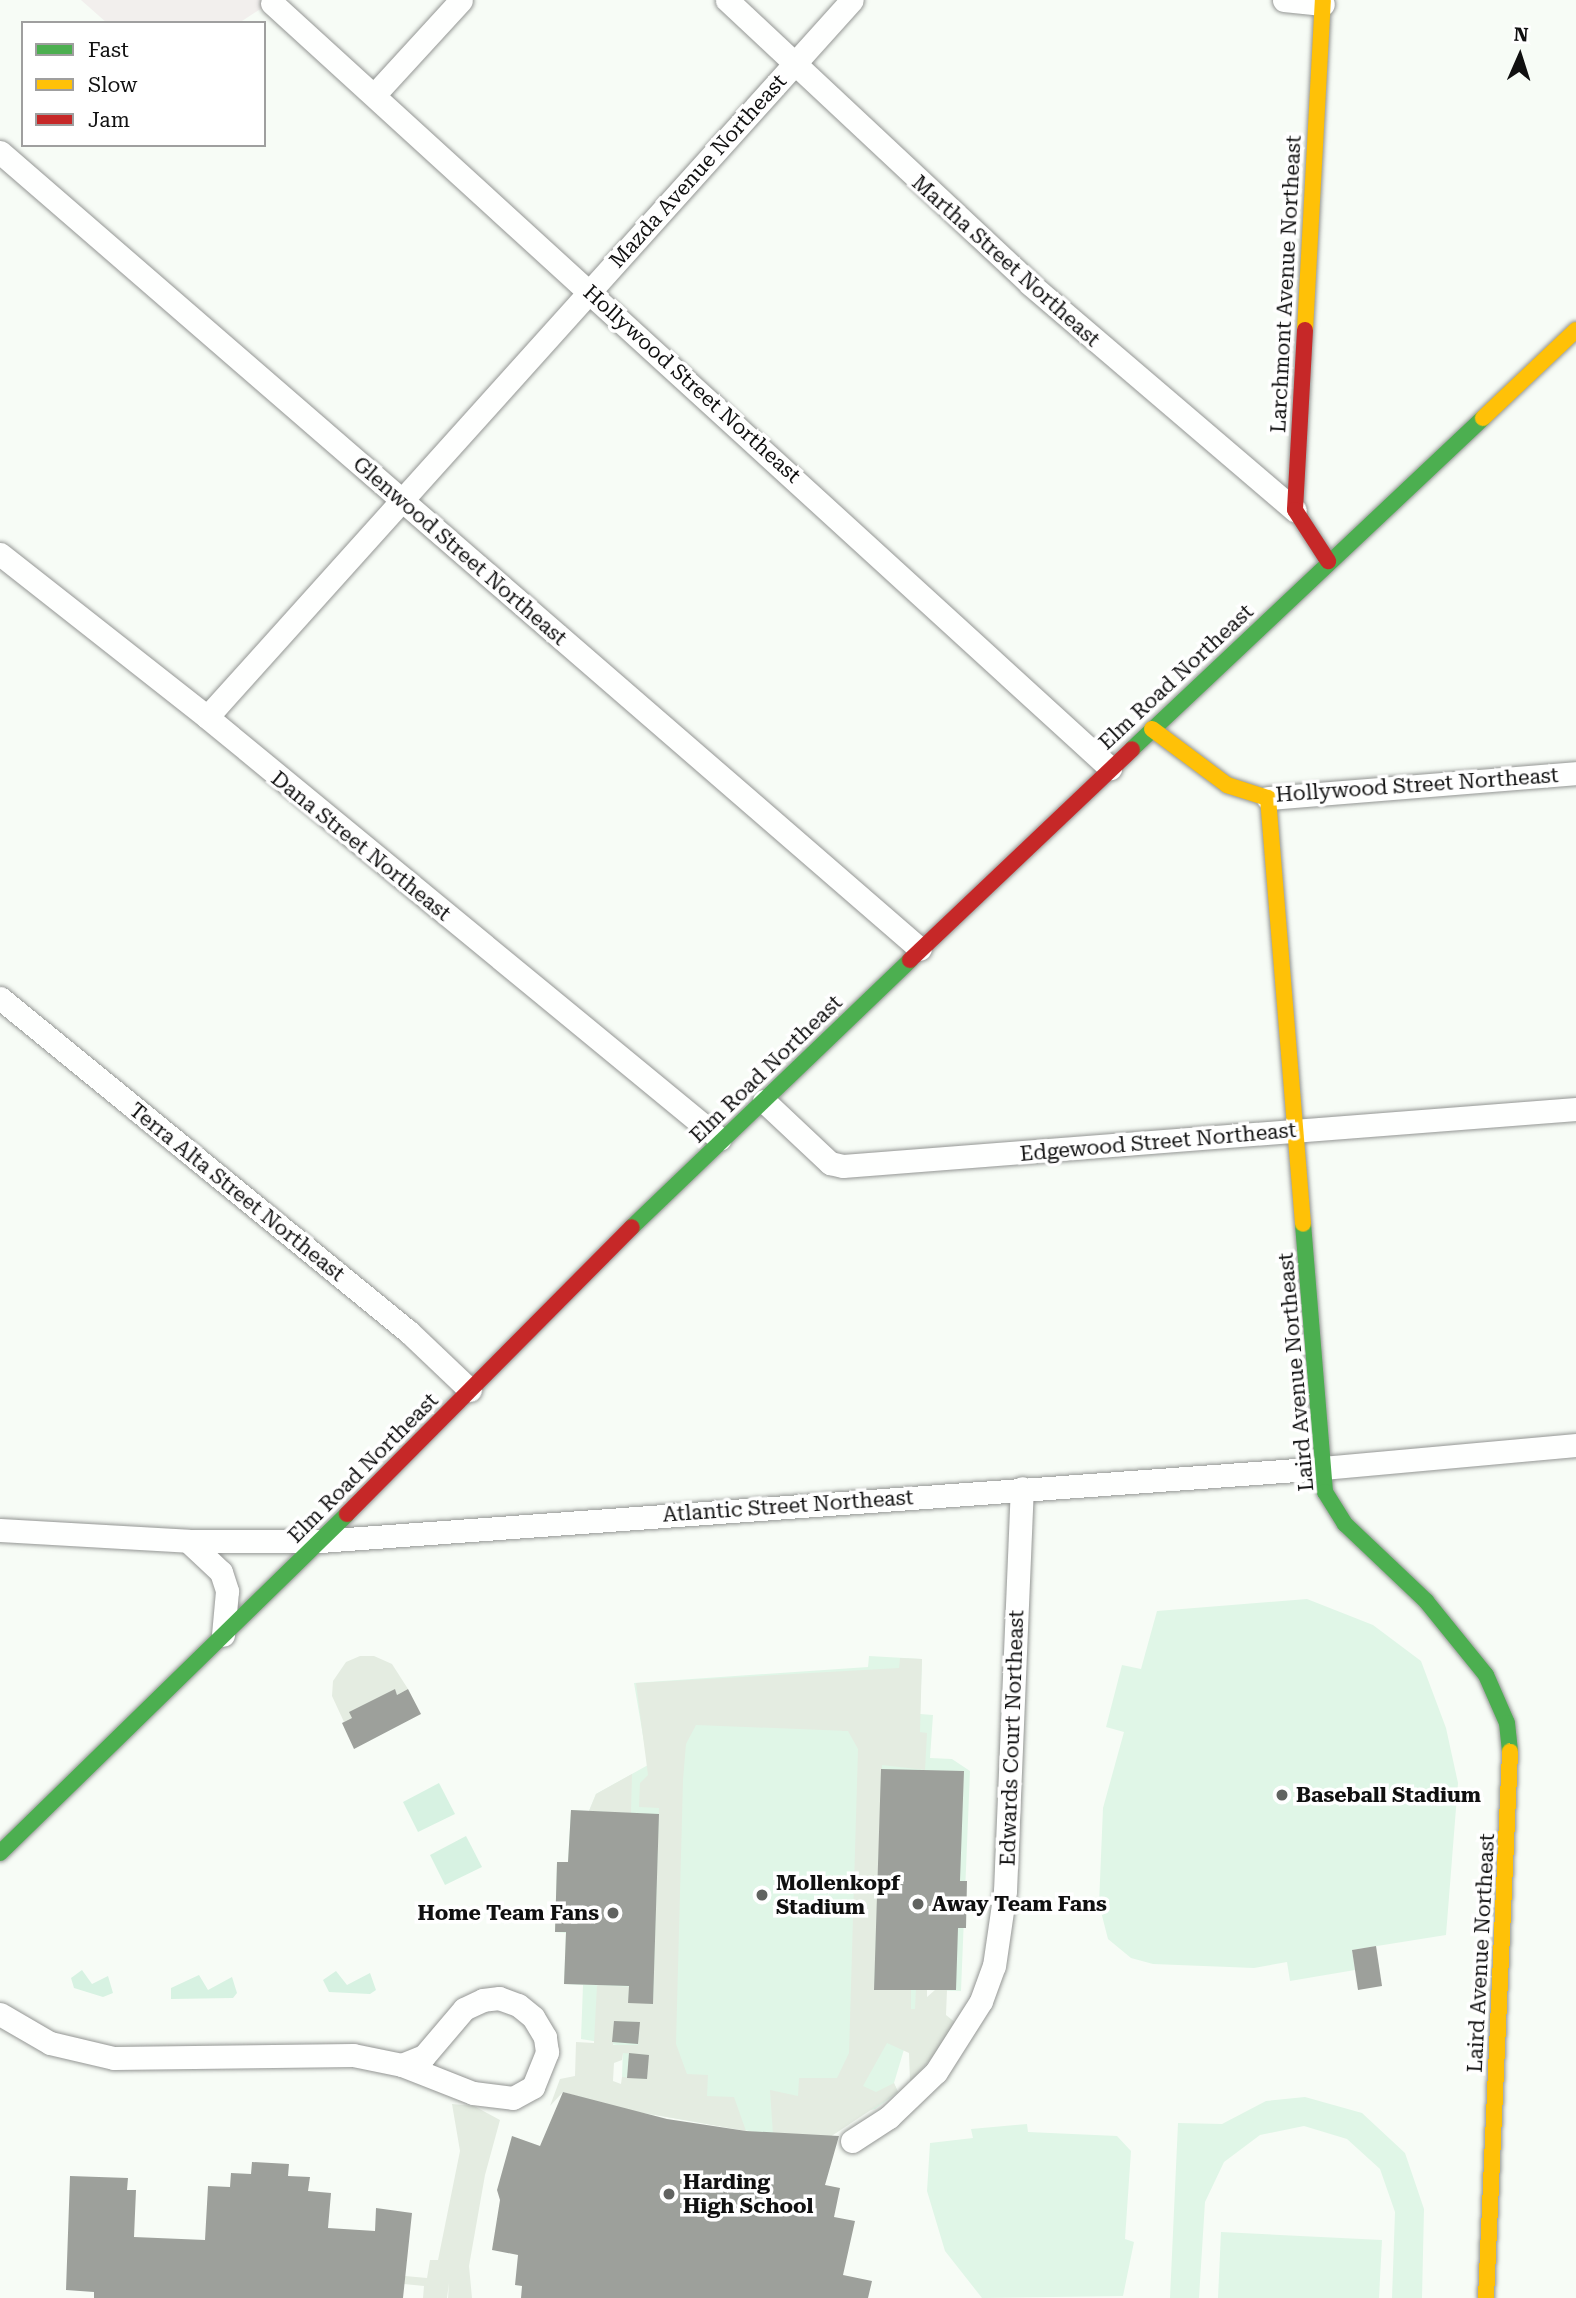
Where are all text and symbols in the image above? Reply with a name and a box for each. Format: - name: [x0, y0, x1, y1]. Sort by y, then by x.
- legend: [21, 21, 266, 147]
- north arrow: [1485, 21, 1555, 91]
- text: N: [1513, 23, 1529, 46]
- text: Fast: [88, 38, 129, 62]
- street label: Mazda Avenue Northeast: [604, 69, 792, 273]
- text: Slow: [88, 73, 137, 97]
- text: Jam: [88, 108, 130, 132]
- street label: Larchmont Avenue Northeast: [1266, 134, 1306, 434]
- street label: Martha Street Northeast: [907, 170, 1105, 352]
- street label: Hollywood Street Northeast: [578, 280, 806, 488]
- street label: Glenwood Street Northeast: [348, 451, 572, 651]
- street label: Elm Road Northeast: [1094, 599, 1258, 755]
- street label: Hollywood Street Northeast: [1275, 763, 1559, 807]
- street label: Dana Street Northeast: [266, 766, 456, 926]
- street label: Elm Road Northeast: [685, 990, 847, 1148]
- street label: Terra Alta Street Northeast: [124, 1097, 350, 1287]
- street label: Edgewood Street Northeast: [1019, 1117, 1297, 1167]
- street label: Laird Avenue Northeast: [1273, 1252, 1319, 1492]
- street label: Elm Road Northeast: [283, 1388, 443, 1548]
- street label: Atlantic Street Northeast: [662, 1485, 914, 1527]
- street label: Edwards Court Northeast: [995, 1609, 1029, 1867]
- place label: Baseball Stadium: [1296, 1782, 1481, 1808]
- marker: Baseball Stadium: [1274, 1787, 1290, 1803]
- street label: Laird Avenue Northeast: [1462, 1833, 1500, 2073]
- place label: Mollenkopf Stadium: [776, 1870, 900, 1920]
- marker: Mollenkopf Stadium: [754, 1887, 770, 1903]
- place label: Away Team Fans: [932, 1891, 1107, 1917]
- marker: Away Team Fans: [910, 1896, 926, 1912]
- place label: Home Team Fans: [418, 1900, 599, 1926]
- marker: Home Team Fans: [605, 1905, 621, 1921]
- place label: Harding High School: [683, 2169, 813, 2219]
- marker: Harding High School: [661, 2186, 677, 2202]

